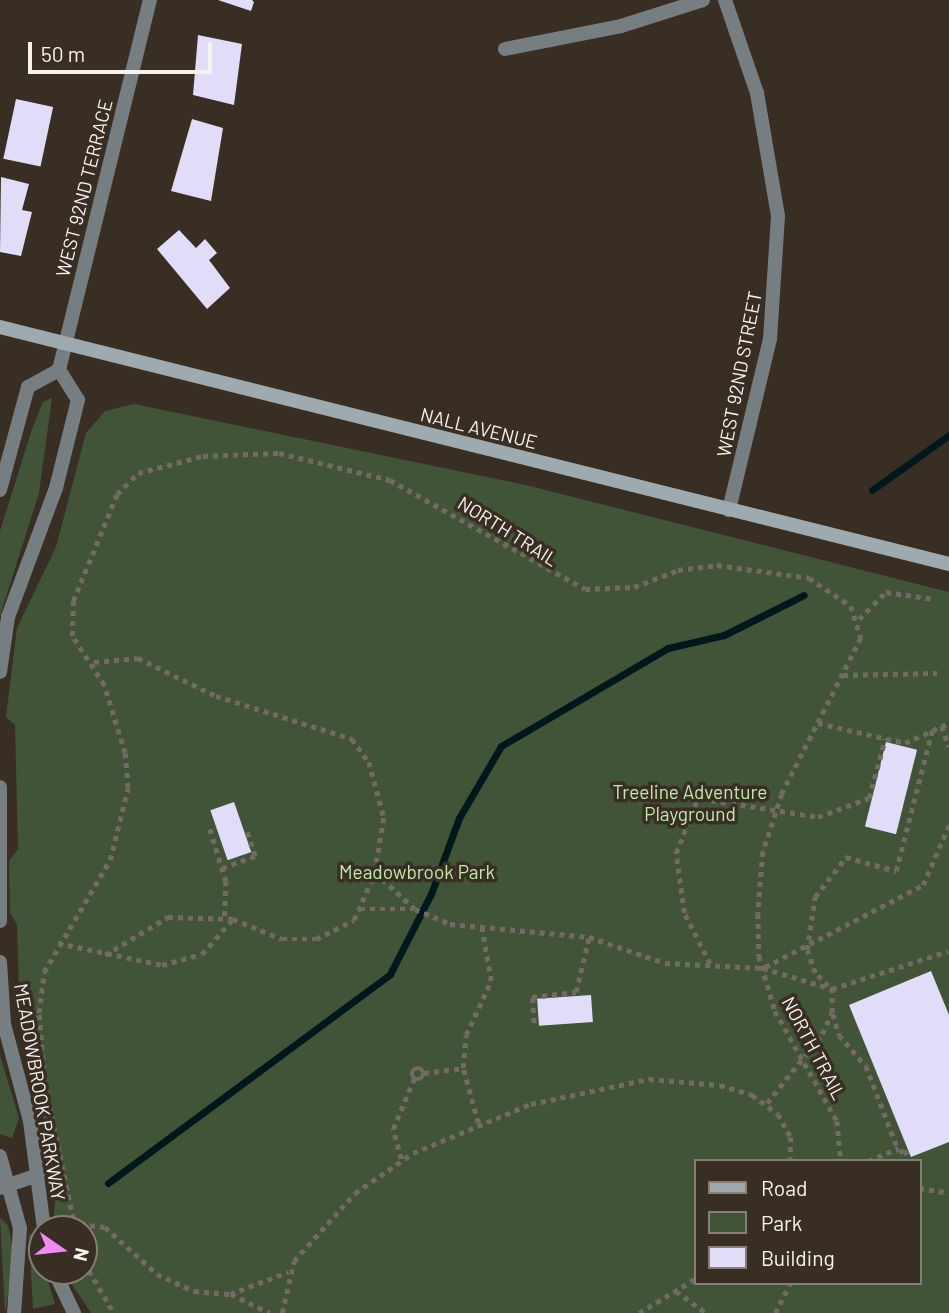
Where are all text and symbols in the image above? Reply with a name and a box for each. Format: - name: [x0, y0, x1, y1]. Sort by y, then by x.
- scale bar: [32, 28, 215, 72]
- text: 50 m: [41, 41, 85, 66]
- street label: WEST 92ND TERRACE: [51, 97, 117, 279]
- street label: WEST 92ND STREET: [712, 289, 766, 459]
- street label: NALL AVENUE: [418, 402, 540, 454]
- street label: NORTH TRAIL: [454, 491, 562, 571]
- park label: Treeline Adventure Playground: [613, 781, 767, 825]
- park label: Meadowbrook Park: [339, 861, 495, 883]
- street label: MEADOWBROOK PARKWAY: [10, 981, 70, 1203]
- street label: NORTH TRAIL: [777, 992, 851, 1104]
- legend: [694, 1159, 921, 1285]
- text: Road: [761, 1175, 807, 1200]
- text: Park: [761, 1210, 802, 1235]
- north arrow: [28, 1215, 98, 1285]
- text: Building: [761, 1245, 835, 1270]
- text: N: [69, 1246, 95, 1264]

